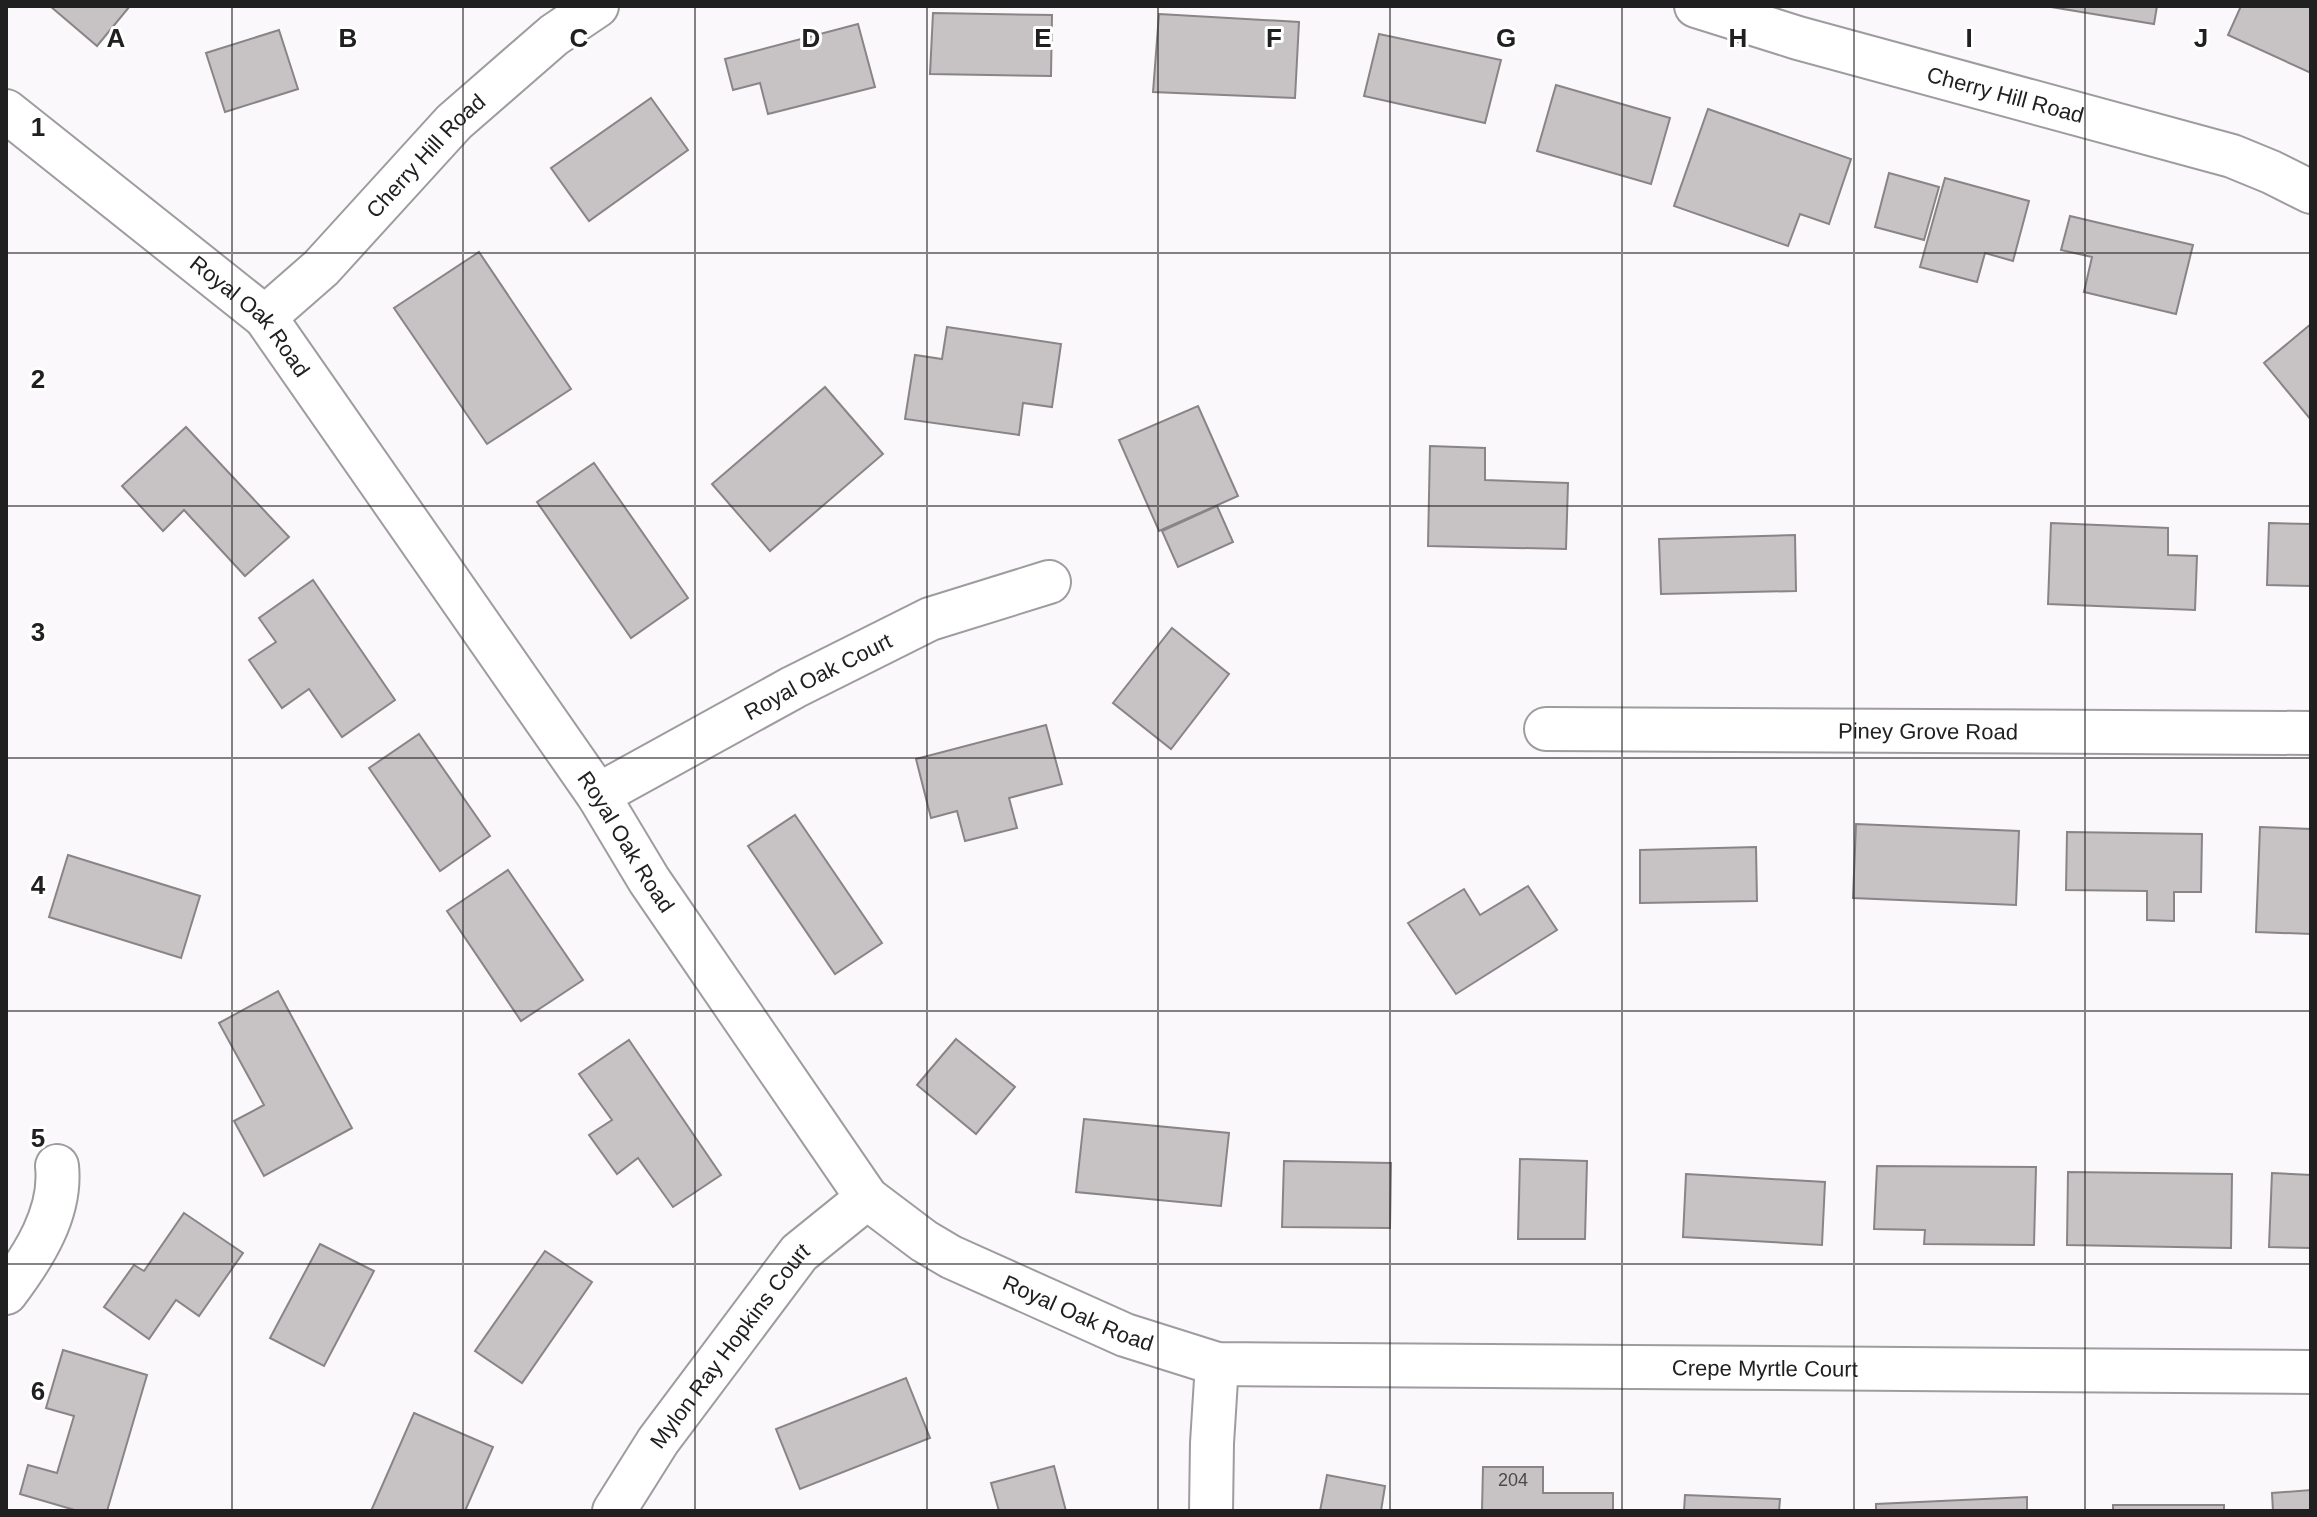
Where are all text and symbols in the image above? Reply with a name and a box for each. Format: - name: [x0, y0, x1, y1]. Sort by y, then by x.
- text: A: [107, 23, 126, 53]
- text: B: [339, 23, 357, 53]
- text: C: [570, 23, 589, 53]
- text: D: [802, 23, 820, 53]
- text: E: [1034, 23, 1052, 53]
- text: F: [1266, 23, 1282, 53]
- text: G: [1496, 23, 1516, 53]
- text: H: [1729, 23, 1747, 53]
- text: I: [1965, 23, 1973, 53]
- text: J: [2194, 23, 2208, 53]
- street label: Cherry Hill Road: [1924, 61, 2087, 128]
- street label: Cherry Hill Road: [361, 88, 490, 223]
- text: 1: [31, 112, 45, 142]
- street label: Royal Oak Road: [185, 250, 315, 381]
- text: 2: [31, 364, 45, 394]
- text: 3: [31, 617, 45, 647]
- street label: Royal Oak Court: [740, 628, 896, 725]
- street label: Piney Grove Road: [1838, 718, 2018, 744]
- street label: Royal Oak Road: [573, 766, 680, 917]
- text: 4: [31, 870, 46, 900]
- text: 5: [31, 1123, 45, 1153]
- street label: Mylon Ray Hopkins Court: [645, 1238, 814, 1453]
- street label: Royal Oak Road: [999, 1269, 1157, 1356]
- street label: Crepe Myrtle Court: [1672, 1355, 1858, 1381]
- text: 6: [31, 1376, 45, 1406]
- house number: 204: [1498, 1470, 1528, 1490]

